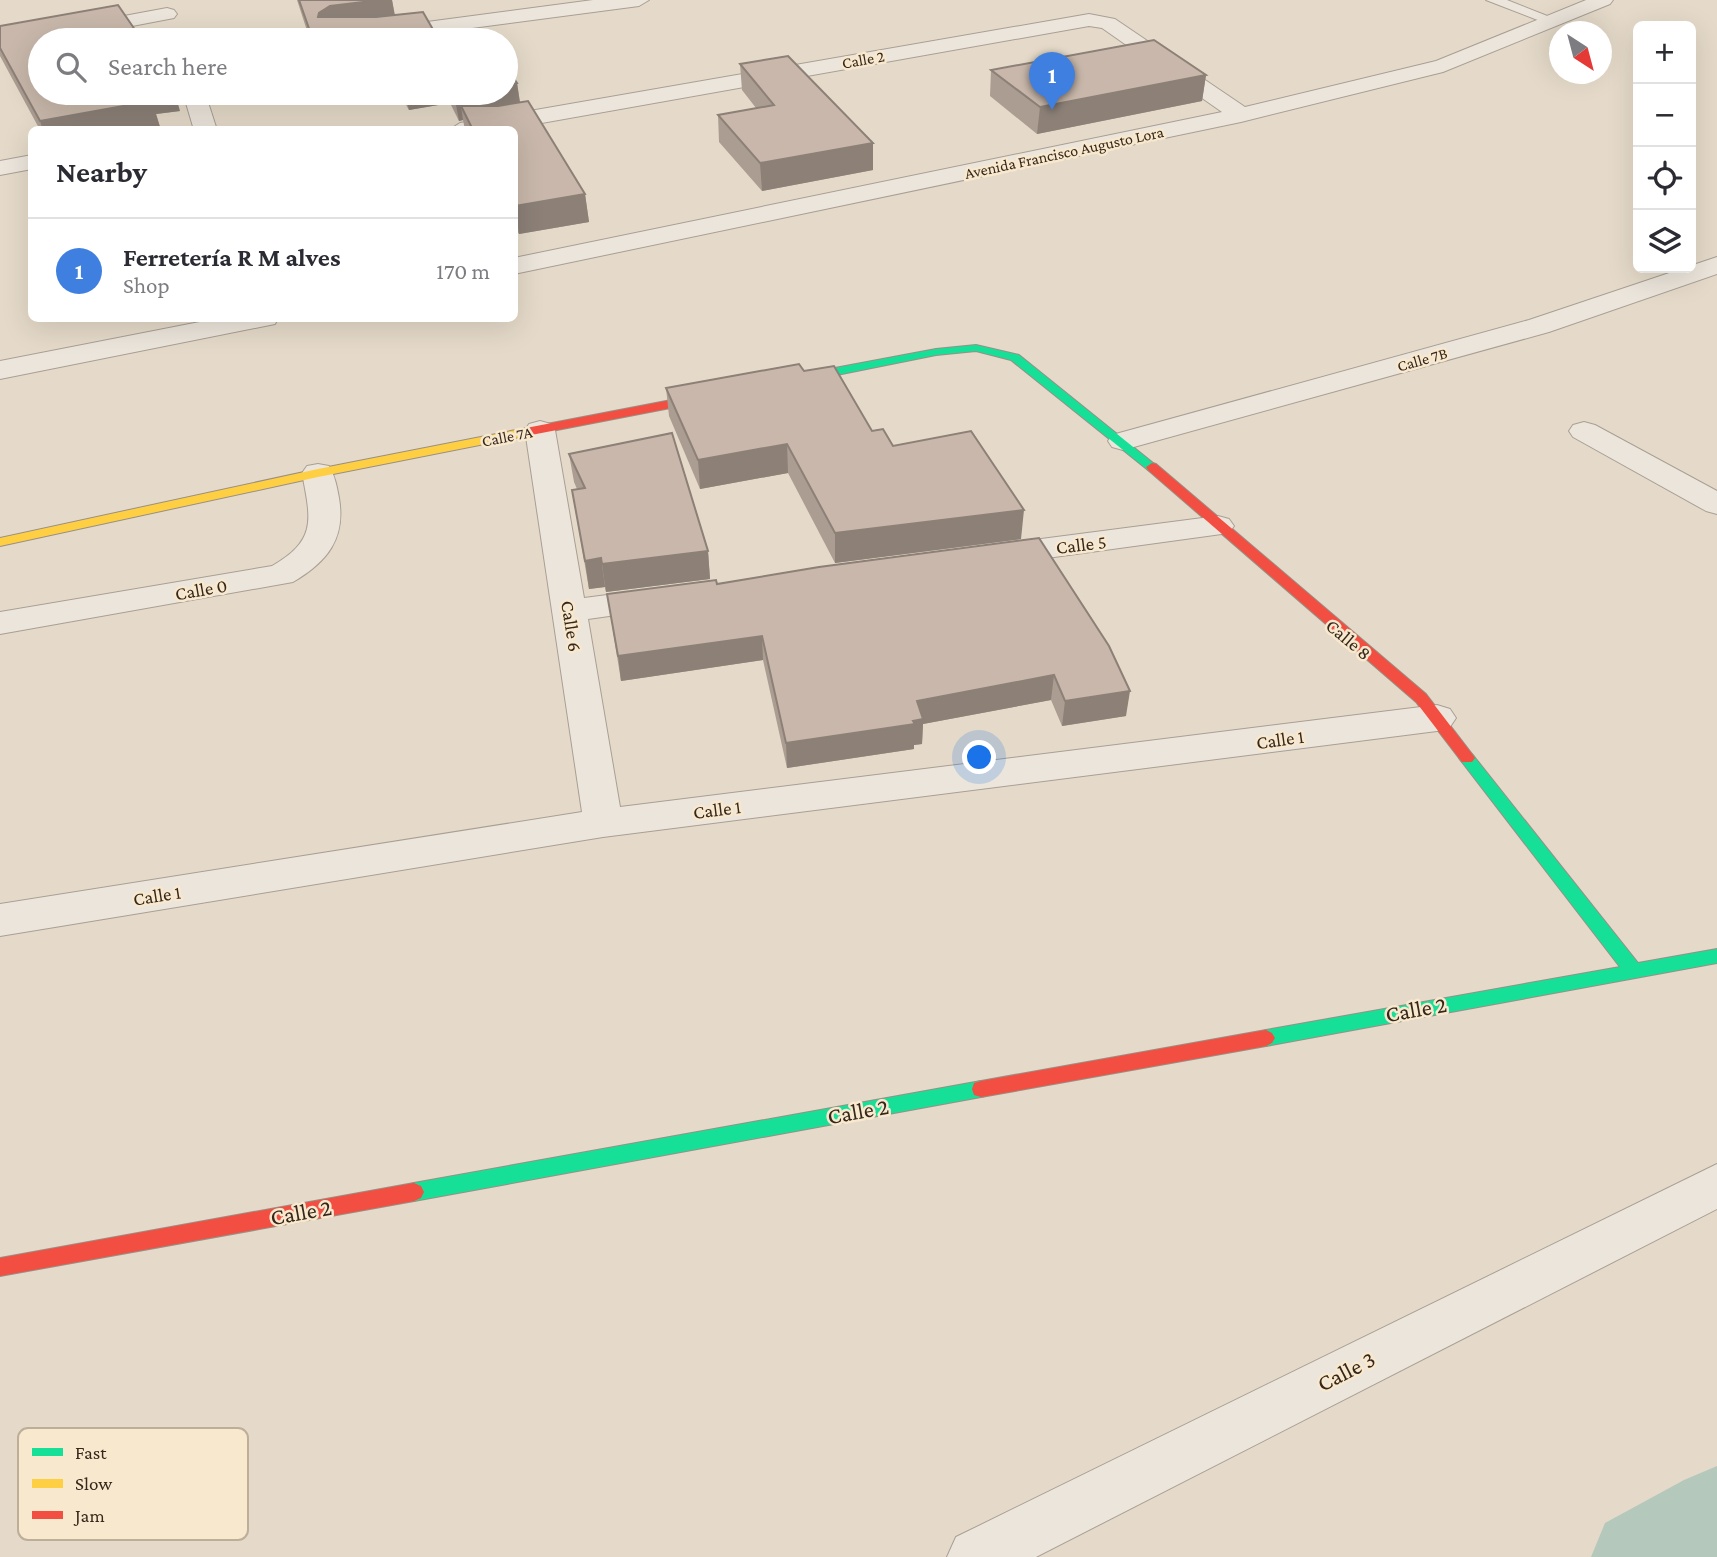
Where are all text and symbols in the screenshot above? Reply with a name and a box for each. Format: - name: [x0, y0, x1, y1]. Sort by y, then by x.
- north arrow: [1549, 21, 1612, 84]
- map controls: [1633, 21, 1696, 273]
- button: +: [1633, 21, 1696, 84]
- search box: [28, 28, 518, 105]
- street label: Calle 2: [841, 47, 886, 72]
- icon: search: [52, 48, 90, 86]
- text: Search here: [108, 52, 227, 81]
- pin: 1: [1029, 52, 1075, 110]
- button: −: [1633, 84, 1696, 147]
- street label: Avenida Francisco Augusto Lora: [963, 123, 1166, 183]
- button: locate: [1633, 147, 1696, 210]
- text: Nearby: [56, 155, 147, 188]
- button: layers: [1633, 210, 1696, 273]
- text: Ferretería R M alves: [123, 243, 341, 272]
- text: 1: [75, 258, 83, 284]
- text: 170 m: [436, 258, 490, 284]
- text: Shop: [123, 272, 170, 298]
- street label: Calle 7B: [1395, 344, 1449, 375]
- street label: Calle 7A: [480, 423, 535, 450]
- street label: Calle 5: [1055, 531, 1108, 558]
- street label: Calle 0: [173, 575, 229, 604]
- street label: Calle 6: [557, 599, 586, 653]
- street label: Calle 8: [1322, 615, 1375, 664]
- street label: Calle 1: [1255, 726, 1305, 753]
- your location: [962, 740, 996, 774]
- street label: Calle 1: [692, 796, 742, 823]
- street label: Calle 1: [132, 881, 182, 910]
- street label: Calle 2: [1383, 991, 1449, 1027]
- street label: Calle 2: [825, 1093, 891, 1129]
- street label: Calle 2: [268, 1194, 334, 1230]
- street label: Calle 3: [1313, 1345, 1379, 1397]
- legend: [18, 1428, 248, 1540]
- text: Fast: [75, 1442, 107, 1463]
- text: Slow: [75, 1473, 112, 1494]
- text: Jam: [73, 1505, 105, 1526]

